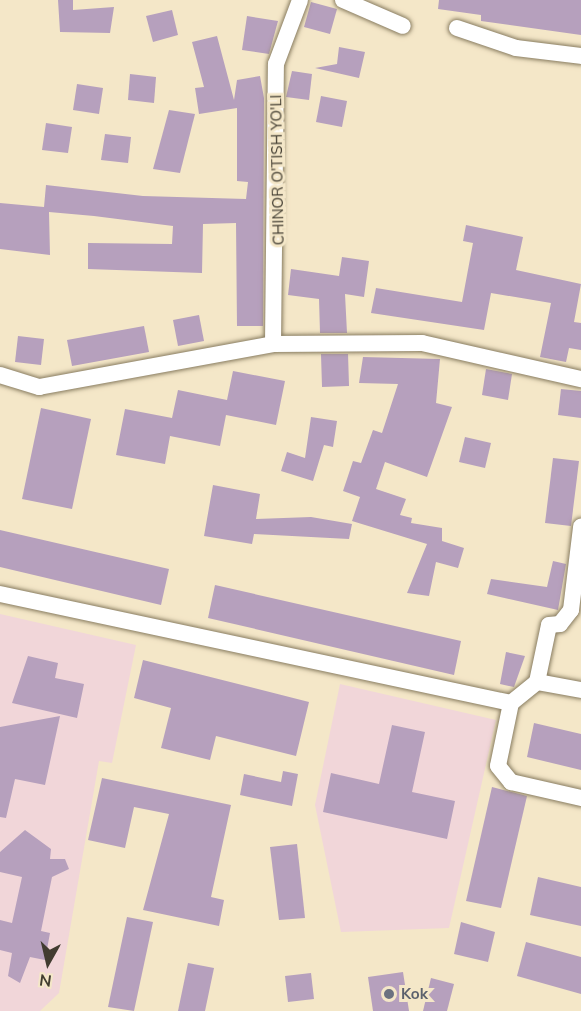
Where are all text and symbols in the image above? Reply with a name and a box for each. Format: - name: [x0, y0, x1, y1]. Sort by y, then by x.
- street label: CHINOR O'TISH YO'LI: [267, 95, 287, 245]
- north arrow: [18, 933, 78, 993]
- text: N: [38, 970, 53, 992]
- place label: Kok: [401, 985, 428, 1003]
- marker: Kok: [382, 987, 396, 1001]

